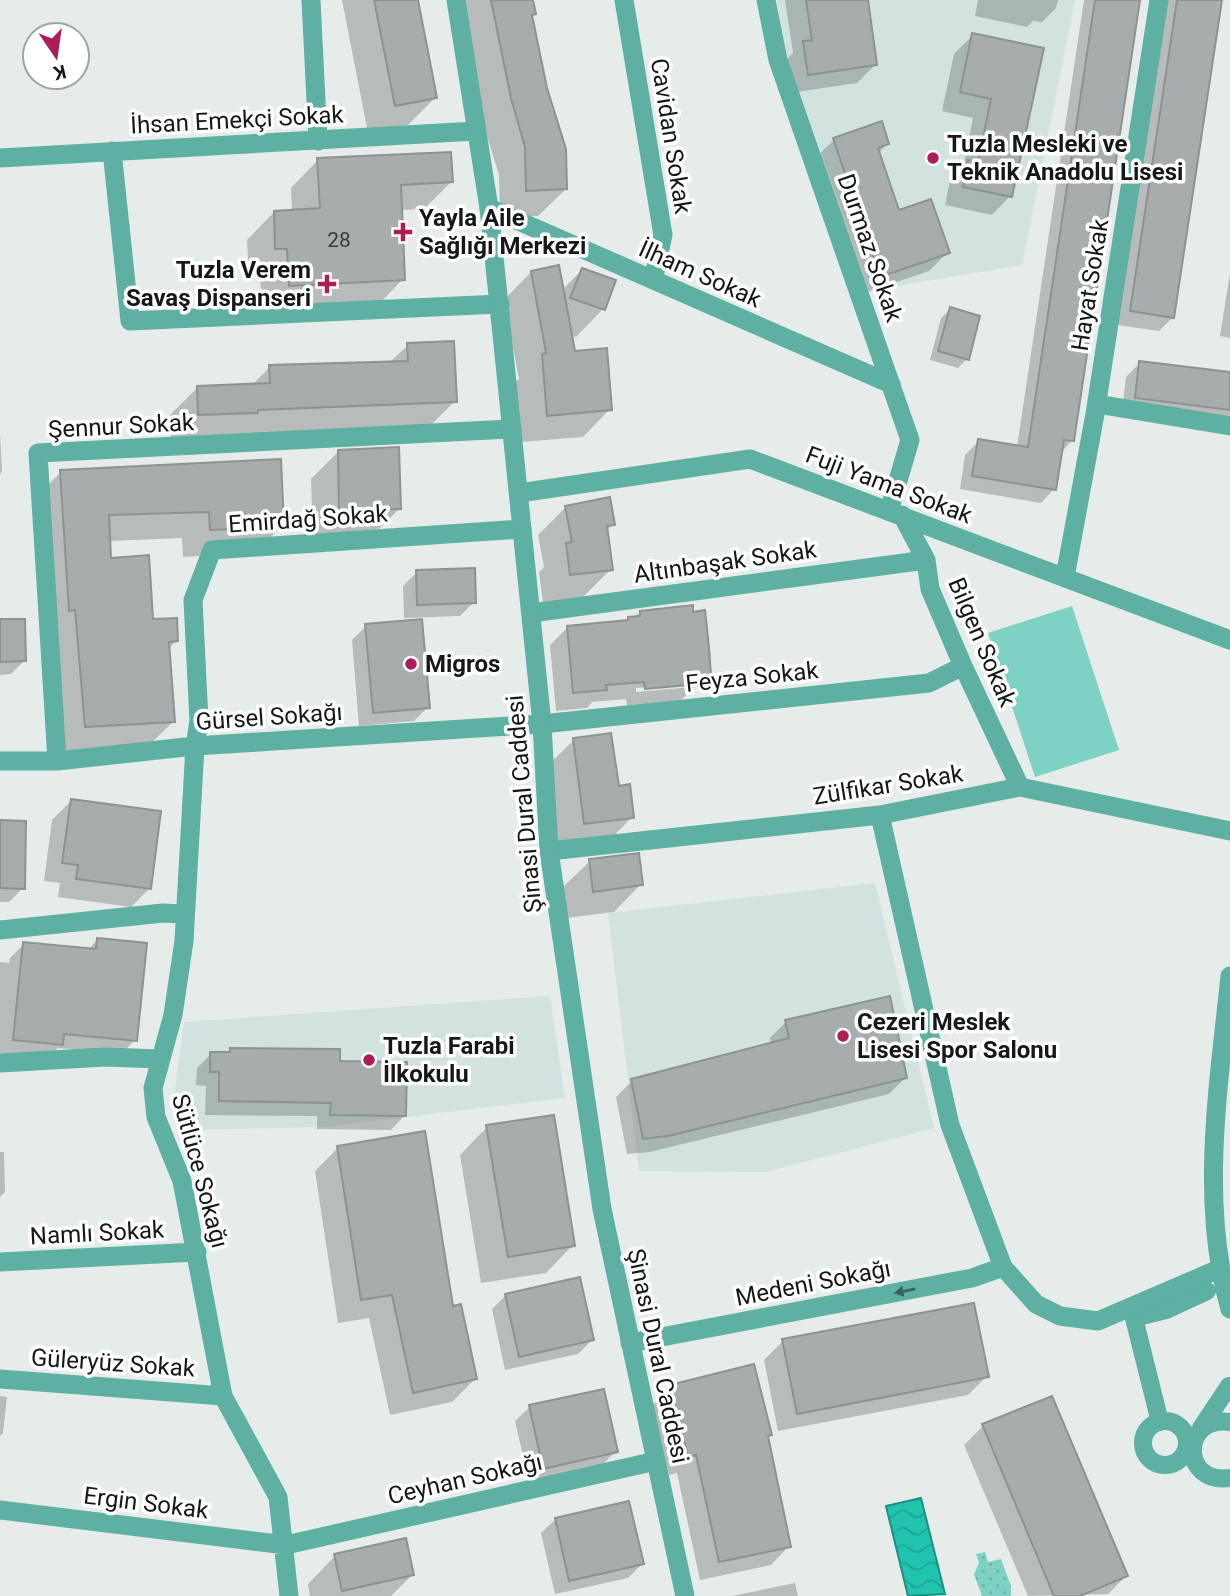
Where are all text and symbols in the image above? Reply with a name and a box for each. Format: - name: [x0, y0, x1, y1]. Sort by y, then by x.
- north arrow: [21, 21, 91, 91]
- street label: Cavidan Sokak: [645, 56, 697, 217]
- text: K: [50, 60, 68, 85]
- street label: İhsan Emekçi Sokak: [130, 100, 345, 140]
- place label: Tuzla Mesleki ve Teknik Anadolu Lisesi: [947, 130, 1183, 186]
- marker: Tuzla Mesleki ve Teknik Anadolu Lisesi: [925, 150, 941, 166]
- street label: Durmaz Sokak: [832, 170, 909, 326]
- place label: Yayla Aile Sağlığı Merkezi: [419, 204, 586, 260]
- street label: Hayat Sokak: [1066, 216, 1114, 353]
- marker: Yayla Aile Sağlığı Merkezi: [393, 222, 413, 242]
- house number: 28: [327, 228, 351, 252]
- street label: İlham Sokak: [634, 235, 766, 314]
- place label: Tuzla Verem Savaş Dispanseri: [126, 256, 311, 312]
- marker: Tuzla Verem Savaş Dispanseri: [317, 274, 337, 294]
- street label: Şennur Sokak: [47, 408, 196, 444]
- street label: Fuji Yama Sokak: [802, 440, 977, 530]
- street label: Emirdağ Sokak: [227, 499, 389, 539]
- street label: Altınbaşak Sokak: [632, 535, 819, 589]
- street label: Bilgen Sokak: [942, 573, 1022, 711]
- place label: Migros: [425, 650, 500, 678]
- marker: Migros: [403, 656, 419, 672]
- street label: Feyza Sokak: [684, 656, 821, 698]
- street label: Şinasi Dural Caddesi: [501, 694, 547, 914]
- street label: Gürsel Sokağı: [195, 698, 343, 736]
- street label: Zülfikar Sokak: [811, 759, 966, 811]
- place label: Cezeri Meslek Lisesi Spor Salonu: [857, 1008, 1057, 1064]
- marker: Cezeri Meslek Lisesi Spor Salonu: [835, 1028, 851, 1044]
- place label: Tuzla Farabi İlkokulu: [383, 1032, 515, 1088]
- marker: Tuzla Farabi İlkokulu: [361, 1052, 377, 1068]
- street label: Sütlüce Sokağı: [166, 1091, 234, 1251]
- street label: Namlı Sokak: [29, 1215, 166, 1250]
- street label: Şinasi Dural Caddesi: [622, 1246, 694, 1466]
- street label: Medeni Sokağı: [733, 1254, 893, 1312]
- one-way arrow: [893, 1285, 915, 1296]
- street label: Güleryüz Sokak: [30, 1343, 197, 1383]
- street label: Ceyhan Sokağı: [385, 1448, 545, 1510]
- street label: Ergin Sokak: [82, 1481, 211, 1525]

